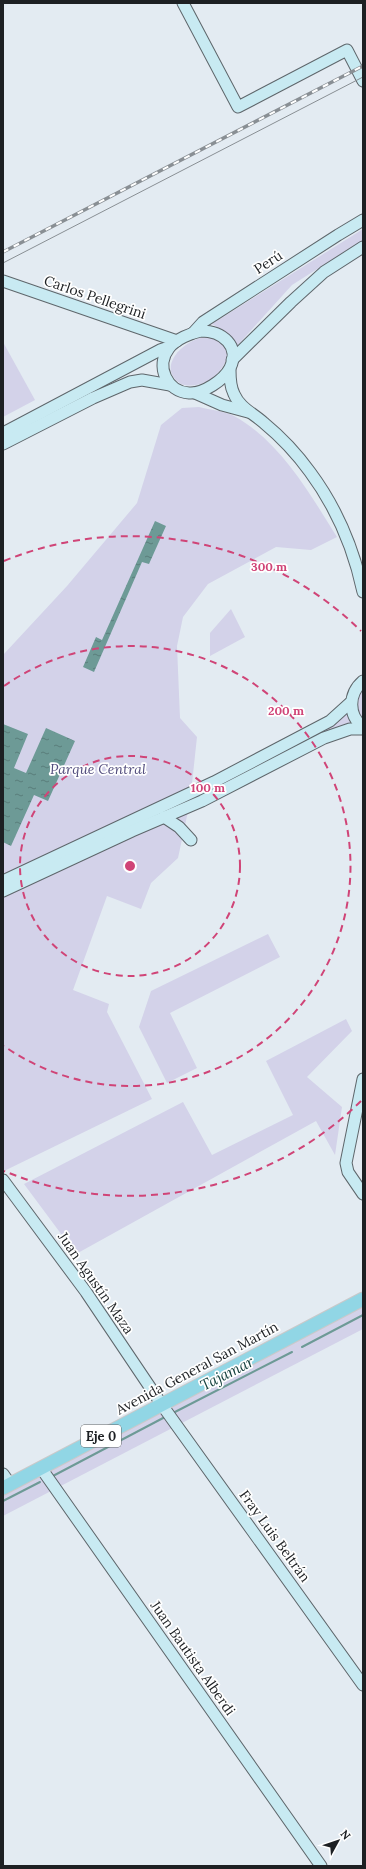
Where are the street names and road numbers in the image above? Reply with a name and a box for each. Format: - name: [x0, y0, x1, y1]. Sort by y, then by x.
- street label: Perú: [250, 246, 286, 278]
- street label: Carlos Pellegrini: [42, 271, 148, 323]
- street label: Juan Agustín Maza: [54, 1228, 138, 1337]
- street label: Avenida General San Martín: [112, 1317, 282, 1419]
- road number: Eje 0: [81, 1425, 121, 1447]
- street label: Fray Luis Beltrán: [236, 1486, 315, 1586]
- street label: Juan Bautista Alberdi: [146, 1596, 239, 1719]

